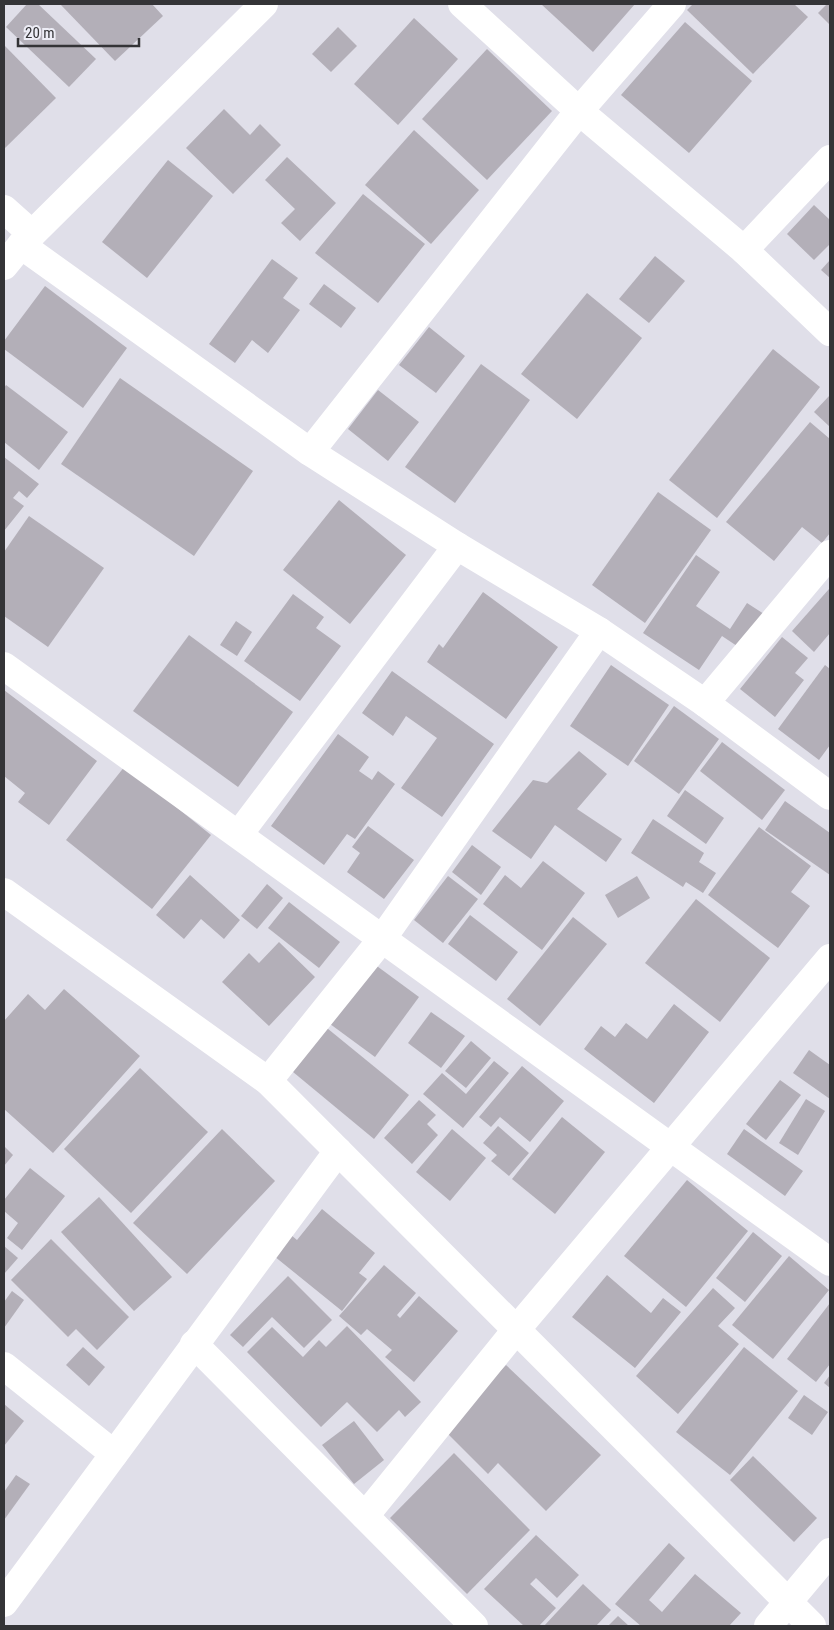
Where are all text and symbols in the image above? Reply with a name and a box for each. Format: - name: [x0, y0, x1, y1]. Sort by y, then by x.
- scale bar: [18, 15, 139, 47]
- text: 20 m: [25, 24, 55, 42]

